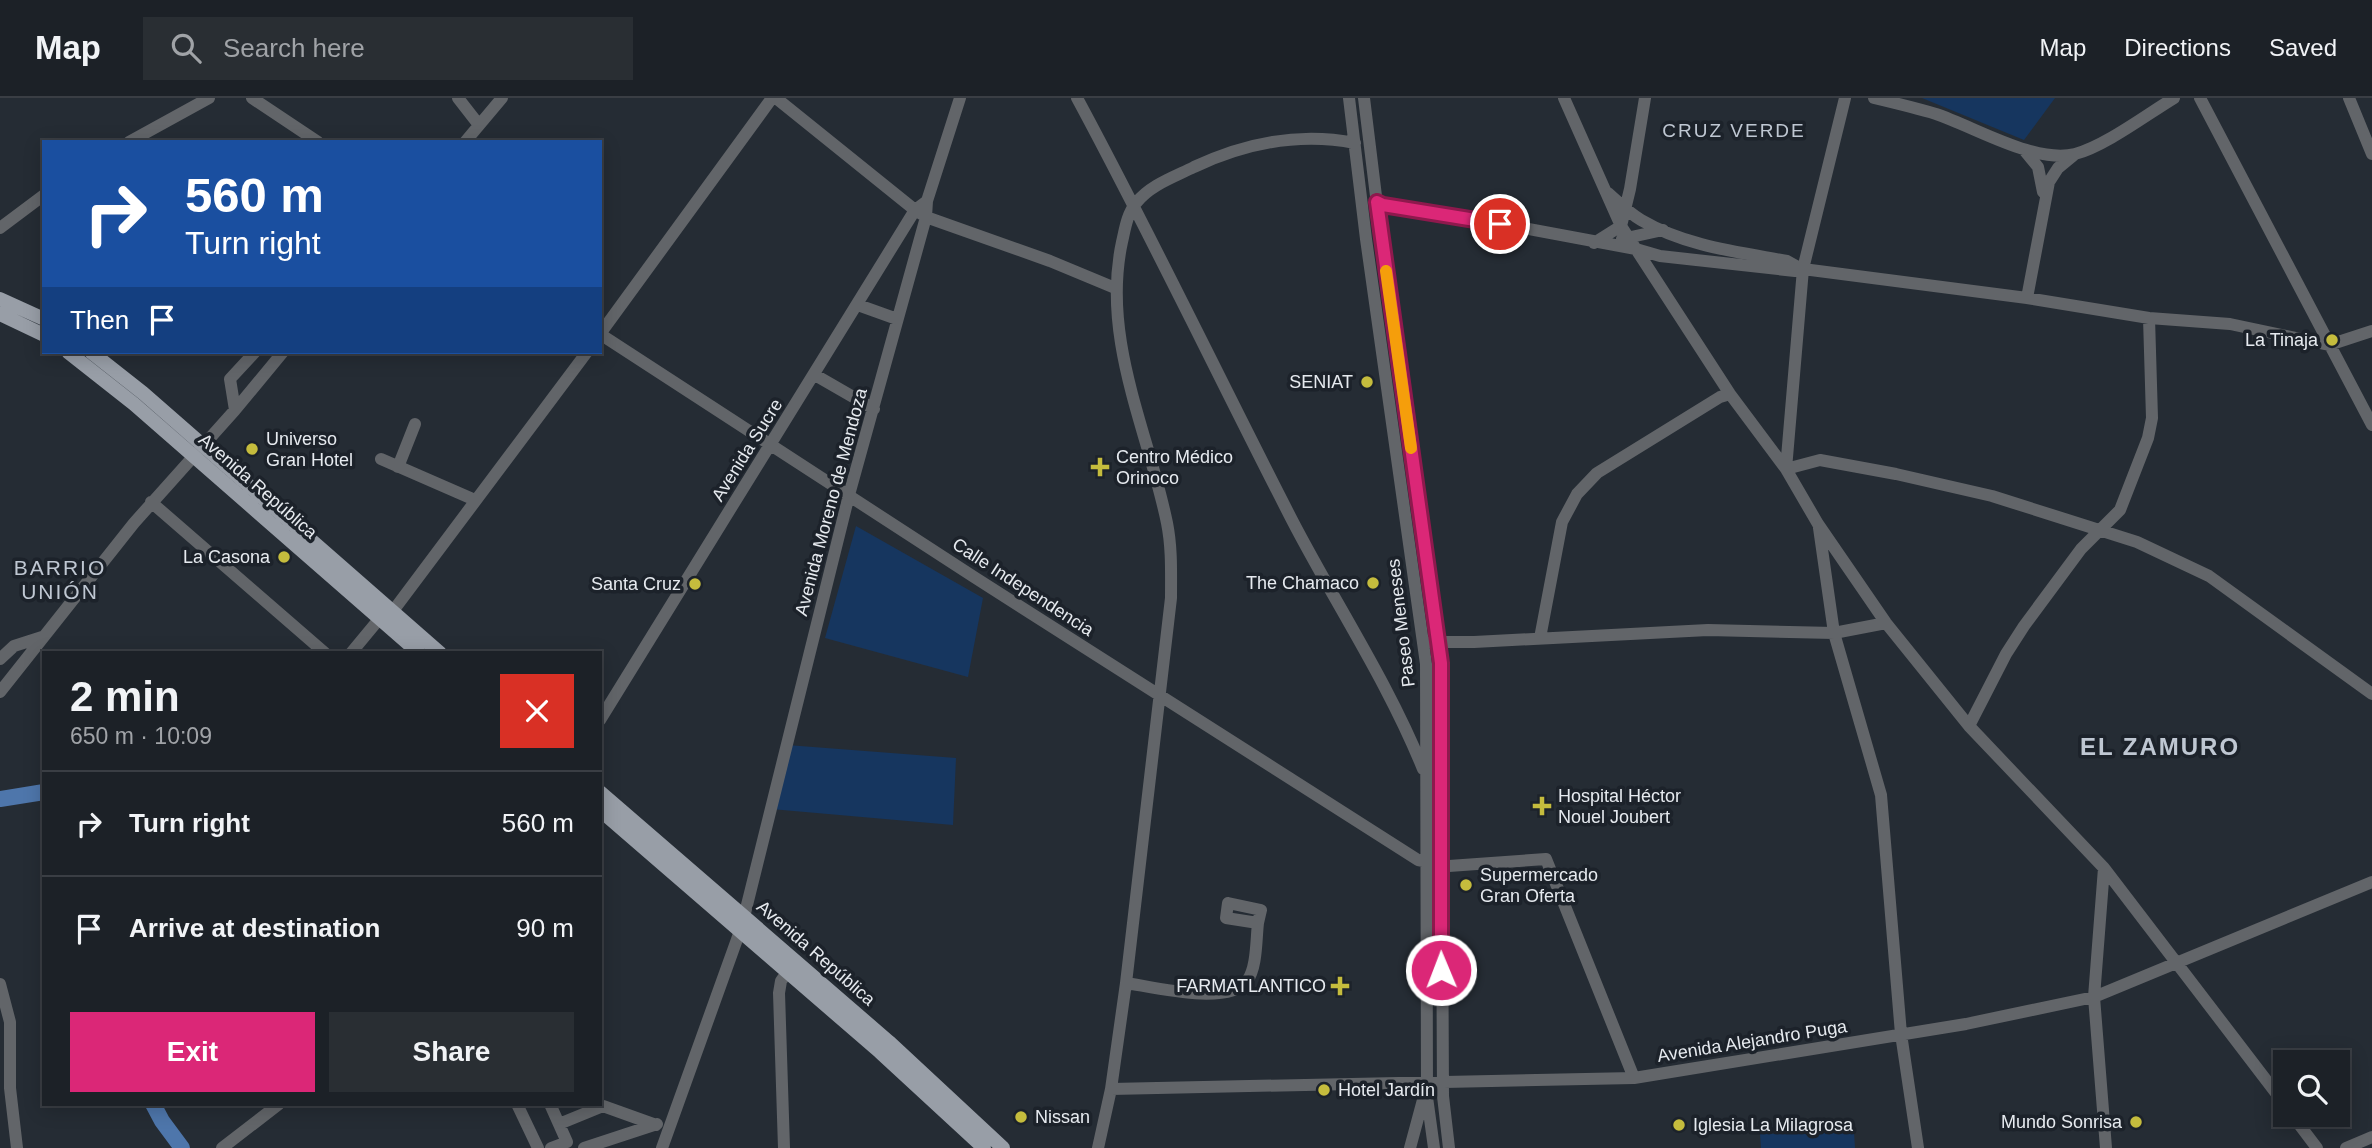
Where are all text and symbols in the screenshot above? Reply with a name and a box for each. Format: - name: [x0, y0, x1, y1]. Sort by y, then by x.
- search box: [143, 17, 633, 80]
- text: Map: [35, 29, 101, 66]
- icon: search: [167, 29, 205, 67]
- text: Search here: [223, 33, 365, 63]
- text: Map: [2040, 34, 2086, 61]
- text: Directions: [2124, 34, 2231, 61]
- text: Saved: [2269, 34, 2337, 61]
- district label: CRUZ VERDE: [1662, 120, 1806, 141]
- icon: right: [70, 168, 161, 259]
- text: 560 m: [185, 168, 324, 222]
- pin: [1470, 194, 1530, 254]
- icon: arrive: [1481, 205, 1519, 243]
- text: Turn right: [185, 225, 321, 261]
- icon: arrive: [143, 301, 181, 339]
- text: Then: [70, 305, 129, 335]
- place label: La Tinaja: [2245, 330, 2319, 350]
- marker: La Tinaja: [2324, 332, 2340, 348]
- place label: SENIAT: [1289, 372, 1353, 392]
- marker: SENIAT: [1359, 374, 1375, 390]
- street label: Avenida Moreno de Mendoza: [791, 385, 871, 618]
- street label: Avenida Sucre: [708, 395, 786, 505]
- street label: Avenida República: [195, 429, 322, 543]
- place label: Universo Gran Hotel: [266, 429, 353, 470]
- marker: Universo Gran Hotel: [244, 441, 260, 457]
- place label: Centro Médico Orinoco: [1116, 447, 1233, 488]
- marker: Centro Médico Orinoco: [1090, 457, 1110, 477]
- street label: Calle Independencia: [949, 534, 1098, 641]
- place label: La Casona: [183, 547, 271, 567]
- marker: La Casona: [276, 549, 292, 565]
- district label: BARRIO UNIÓN: [14, 556, 106, 603]
- street label: Paseo Meneses: [1383, 558, 1419, 688]
- place label: The Chamaco: [1246, 573, 1359, 593]
- place label: Santa Cruz: [591, 574, 681, 594]
- marker: The Chamaco: [1365, 575, 1381, 591]
- marker: Santa Cruz: [687, 576, 703, 592]
- text: 2 min: [70, 673, 180, 720]
- button: close: [500, 674, 574, 748]
- text: 650 m · 10:09: [70, 723, 212, 749]
- district label: EL ZAMURO: [2080, 733, 2240, 760]
- place label: Hospital Héctor Nouel Joubert: [1558, 786, 1681, 827]
- marker: Hospital Héctor Nouel Joubert: [1532, 796, 1552, 816]
- icon: right: [70, 805, 108, 843]
- text: Turn right: [129, 808, 250, 838]
- text: 560 m: [502, 808, 574, 838]
- place label: Supermercado Gran Oferta: [1480, 865, 1598, 906]
- marker: Supermercado Gran Oferta: [1458, 877, 1474, 893]
- street label: Avenida República: [753, 896, 880, 1010]
- icon: arrive: [70, 910, 108, 948]
- text: Arrive at destination: [129, 913, 380, 943]
- text: 90 m: [516, 913, 574, 943]
- position arrow: [1404, 933, 1478, 1007]
- place label: FARMATLANTICO: [1176, 976, 1326, 996]
- marker: FARMATLANTICO: [1332, 978, 1348, 994]
- button: Exit: [70, 1012, 315, 1092]
- button: Share: [329, 1012, 574, 1092]
- street label: Avenida Alejandro Puga: [1656, 1016, 1849, 1066]
- map controls: [2273, 1050, 2350, 1127]
- button: search: [2273, 1050, 2350, 1127]
- place label: Hotel Jardín: [1338, 1080, 1435, 1100]
- marker: Hotel Jardín: [1316, 1082, 1332, 1098]
- place label: Nissan: [1035, 1107, 1090, 1127]
- marker: Nissan: [1013, 1109, 1029, 1125]
- place label: Mundo Sonrisa: [2001, 1112, 2123, 1132]
- marker: Mundo Sonrisa: [2128, 1114, 2144, 1130]
- place label: Iglesia La Milagrosa: [1693, 1115, 1854, 1135]
- marker: Iglesia La Milagrosa: [1671, 1117, 1687, 1133]

